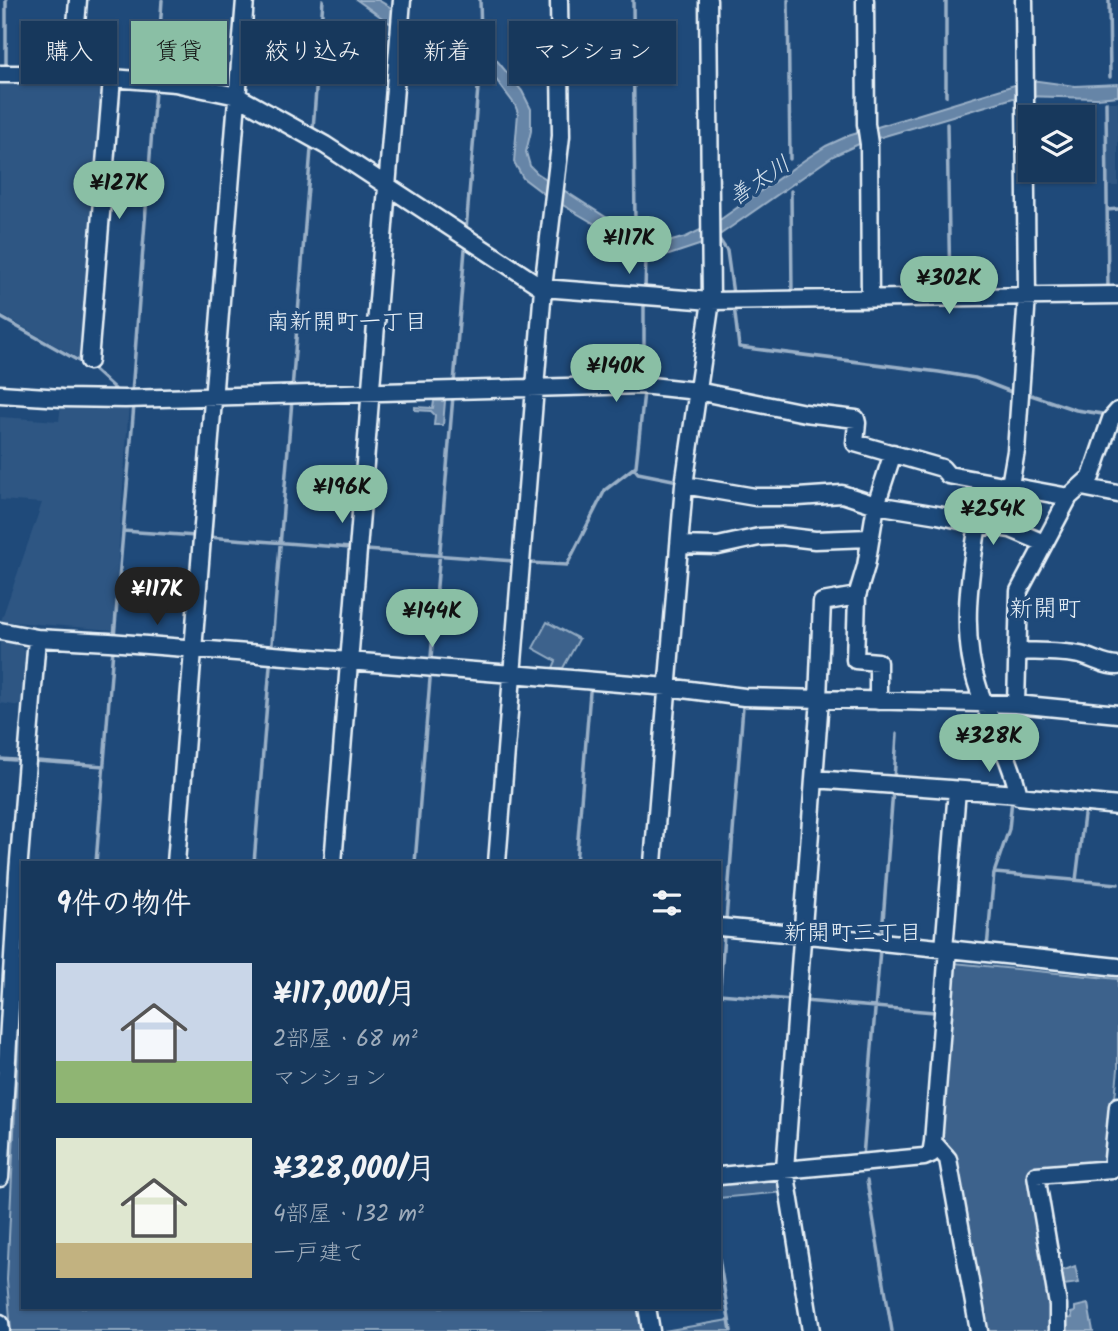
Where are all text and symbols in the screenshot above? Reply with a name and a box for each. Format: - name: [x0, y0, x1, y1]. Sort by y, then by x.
- chip: 購入: [21, 21, 117, 84]
- chip: 賃貸: [131, 21, 227, 84]
- chip: 絞り込み: [241, 21, 385, 84]
- chip: 新着: [399, 21, 495, 84]
- chip: マンション: [509, 21, 676, 84]
- map controls: [1018, 105, 1095, 182]
- button: layers: [1018, 105, 1095, 182]
- water label: 善太川: [721, 147, 799, 216]
- pin: ¥127K: [70, 162, 168, 221]
- text: ¥127K: [89, 166, 149, 202]
- pin: ¥117K: [580, 216, 678, 276]
- text: ¥117K: [603, 221, 655, 257]
- pin: ¥302K: [900, 256, 998, 316]
- text: ¥302K: [916, 261, 982, 297]
- district label: 南新開町一丁目: [267, 305, 428, 341]
- pin: ¥140K: [567, 344, 665, 404]
- text: ¥140K: [586, 349, 646, 385]
- pin: ¥196K: [293, 466, 391, 525]
- text: ¥196K: [312, 470, 372, 506]
- pin: ¥254K: [944, 488, 1042, 547]
- text: ¥254K: [960, 492, 1026, 528]
- pin: ¥117K: [108, 568, 206, 627]
- text: ¥117K: [131, 572, 183, 608]
- pin: ¥144K: [383, 590, 481, 649]
- district label: 新開町: [1009, 590, 1081, 629]
- text: ¥144K: [402, 594, 462, 630]
- pin: ¥328K: [940, 714, 1038, 774]
- text: ¥328K: [955, 719, 1023, 755]
- text: 9件の物件: [56, 881, 191, 929]
- icon: filters: [648, 884, 686, 922]
- district label: 新開町三丁目: [784, 916, 922, 952]
- text: ¥117,000/月: [273, 971, 416, 1019]
- icon: home: [112, 991, 196, 1075]
- text: 2部屋 · 68 m²: [273, 1022, 418, 1058]
- text: マンション: [273, 1061, 387, 1097]
- text: ¥328,000/月: [273, 1146, 436, 1194]
- icon: home: [112, 1166, 196, 1250]
- text: 4部屋 · 132 m²: [273, 1197, 424, 1233]
- text: 一戸建て: [273, 1236, 365, 1272]

